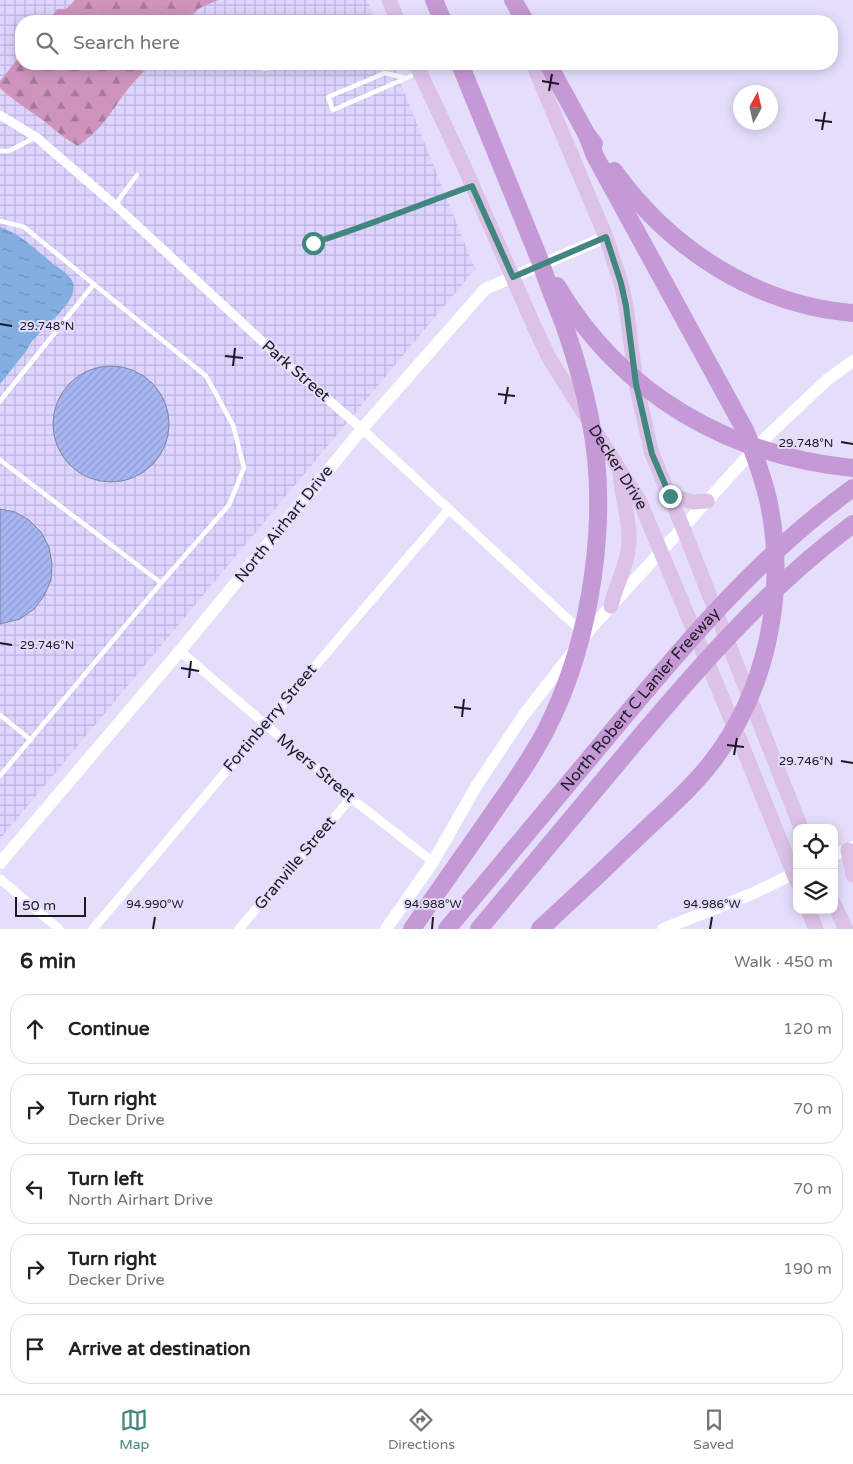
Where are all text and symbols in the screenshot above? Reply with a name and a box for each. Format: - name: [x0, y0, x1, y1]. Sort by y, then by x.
- search box: [15, 15, 838, 70]
- icon: search: [33, 29, 61, 57]
- text: Search here: [73, 32, 180, 54]
- north arrow: [733, 85, 778, 130]
- route start: [302, 232, 325, 255]
- text: 29.748°N: [20, 319, 74, 333]
- street label: Park Street: [258, 336, 334, 406]
- street label: Decker Drive: [584, 421, 652, 513]
- text: 29.748°N: [779, 436, 833, 450]
- street label: North Airhart Drive: [231, 461, 337, 587]
- route end: [659, 485, 682, 508]
- street label: North Robert C Lanier Freeway: [556, 603, 724, 796]
- text: 29.746°N: [20, 638, 74, 652]
- street label: Fortinberry Street: [219, 660, 321, 776]
- street label: Myers Street: [273, 729, 359, 807]
- text: 29.746°N: [779, 754, 833, 768]
- street label: Granville Street: [250, 812, 340, 914]
- map controls: [793, 824, 838, 914]
- button: locate: [793, 824, 838, 869]
- button: layers: [793, 869, 838, 914]
- scale bar: [15, 894, 86, 917]
- text: 50 m: [22, 897, 56, 914]
- text: 94.990°W: [126, 897, 184, 911]
- text: 94.988°W: [404, 897, 462, 911]
- text: 94.986°W: [683, 897, 741, 911]
- text: 6 min: [20, 949, 76, 974]
- text: Walk · 450 m: [734, 952, 833, 972]
- icon: ahead: [21, 1015, 49, 1043]
- text: Continue: [68, 1018, 150, 1040]
- text: 120 m: [783, 1019, 832, 1039]
- text: Turn right: [68, 1088, 156, 1110]
- icon: right: [21, 1095, 49, 1123]
- text: 70 m: [793, 1099, 832, 1119]
- text: Decker Drive: [68, 1110, 165, 1130]
- text: Turn left: [68, 1168, 144, 1190]
- icon: left: [21, 1175, 49, 1203]
- text: 70 m: [793, 1179, 832, 1199]
- text: North Airhart Drive: [68, 1190, 213, 1210]
- text: Turn right: [68, 1248, 156, 1270]
- icon: right: [21, 1255, 49, 1283]
- text: 190 m: [783, 1259, 832, 1279]
- text: Decker Drive: [68, 1270, 165, 1290]
- icon: arrive: [21, 1335, 49, 1363]
- text: Arrive at destination: [68, 1338, 251, 1360]
- tab: Map: [119, 1406, 149, 1453]
- tab: Directions: [388, 1406, 455, 1453]
- tab: Saved: [693, 1406, 734, 1453]

